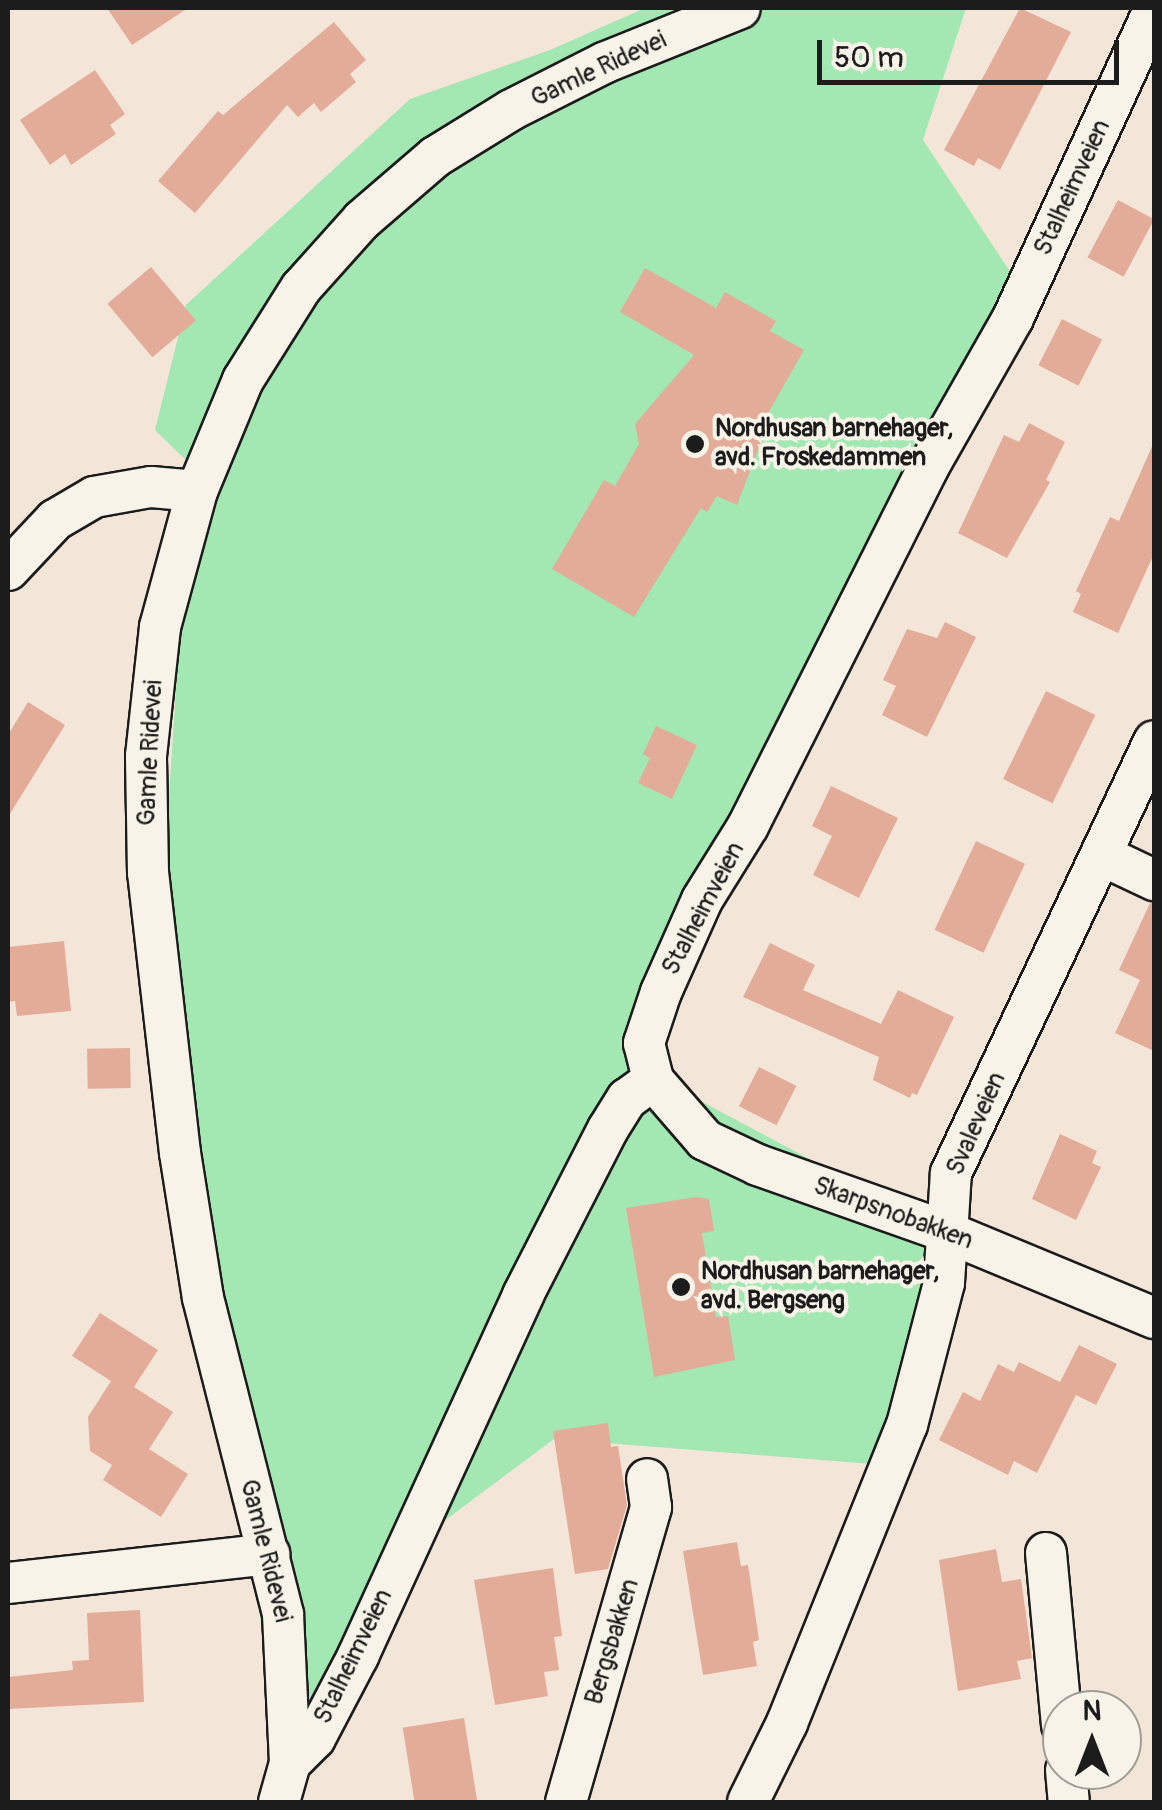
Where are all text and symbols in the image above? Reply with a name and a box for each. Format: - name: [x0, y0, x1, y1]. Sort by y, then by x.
- scale bar: [822, 20, 1124, 82]
- street label: Gamle Ridevei: [527, 26, 671, 114]
- text: 50 m: [834, 39, 904, 76]
- street label: Stalheimveien: [1028, 115, 1118, 261]
- place label: Nordhusan barnehager, avd. Froskedammen: [715, 415, 953, 474]
- marker: Nordhusan barnehager, avd. Froskedammen: [684, 433, 706, 455]
- street label: Gamle Ridevei: [132, 679, 170, 827]
- street label: Stalheimveien: [656, 837, 752, 981]
- street label: Svaleveien: [941, 1068, 1013, 1180]
- street label: Skarpsnobakken: [809, 1171, 977, 1257]
- place label: Nordhusan barnehager, avd. Bergseng: [701, 1258, 939, 1317]
- marker: Nordhusan barnehager, avd. Bergseng: [670, 1276, 692, 1298]
- street label: Gamle Ridevei: [233, 1477, 297, 1625]
- street label: Bergsbakken: [580, 1576, 646, 1708]
- street label: Stalheimveien: [308, 1585, 400, 1729]
- north arrow: [1042, 1690, 1142, 1790]
- text: N: [1083, 1694, 1101, 1729]

